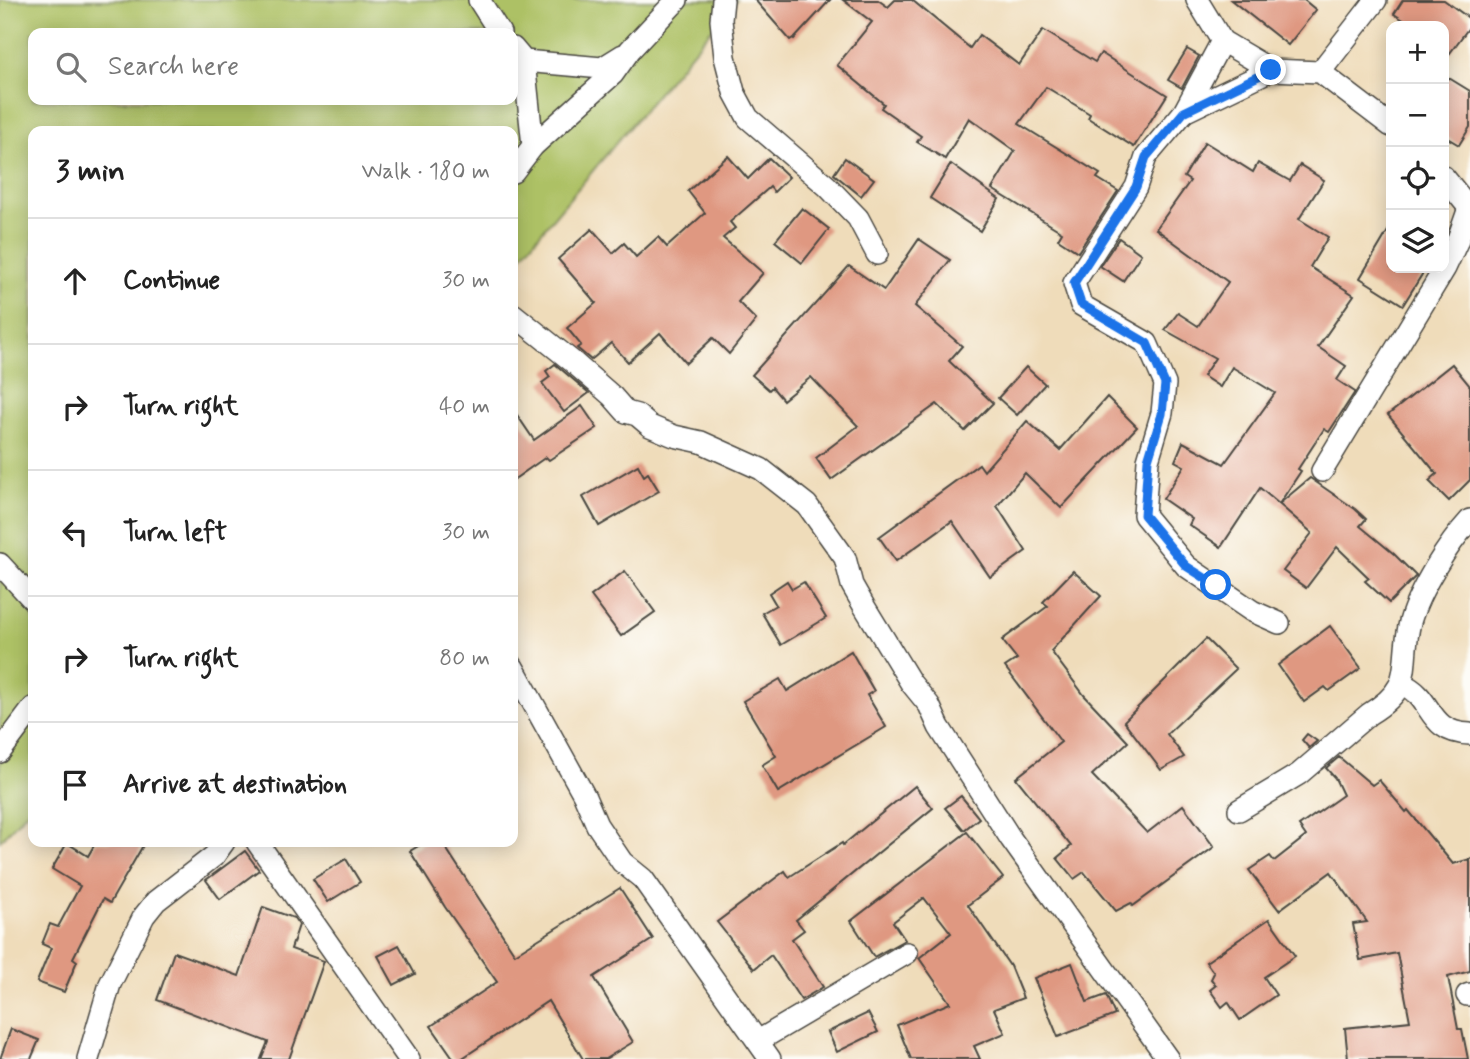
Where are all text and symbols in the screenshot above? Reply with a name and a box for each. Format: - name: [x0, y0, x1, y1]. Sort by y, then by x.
- map controls: [1386, 21, 1449, 273]
- button: +: [1386, 21, 1449, 84]
- search box: [28, 28, 518, 105]
- icon: search: [52, 48, 90, 86]
- text: Search here: [108, 50, 239, 84]
- route end: [1255, 54, 1286, 85]
- button: −: [1386, 84, 1449, 147]
- button: locate: [1386, 147, 1449, 210]
- text: 3 min: [56, 152, 125, 191]
- text: Walk · 180 m: [361, 157, 490, 187]
- button: layers: [1386, 210, 1449, 273]
- icon: ahead: [56, 262, 94, 300]
- text: Continue: [123, 264, 220, 298]
- text: 30 m: [442, 266, 490, 296]
- icon: right: [56, 388, 94, 426]
- text: Turn right: [123, 390, 239, 424]
- text: 40 m: [439, 392, 490, 422]
- icon: left: [56, 514, 94, 552]
- text: Turn left: [123, 516, 227, 550]
- text: 30 m: [442, 518, 490, 548]
- route start: [1200, 569, 1231, 600]
- icon: right: [56, 640, 94, 678]
- text: Turn right: [123, 642, 239, 676]
- text: 80 m: [439, 644, 490, 674]
- icon: arrive: [56, 766, 94, 804]
- text: Arrive at destination: [123, 768, 347, 802]

